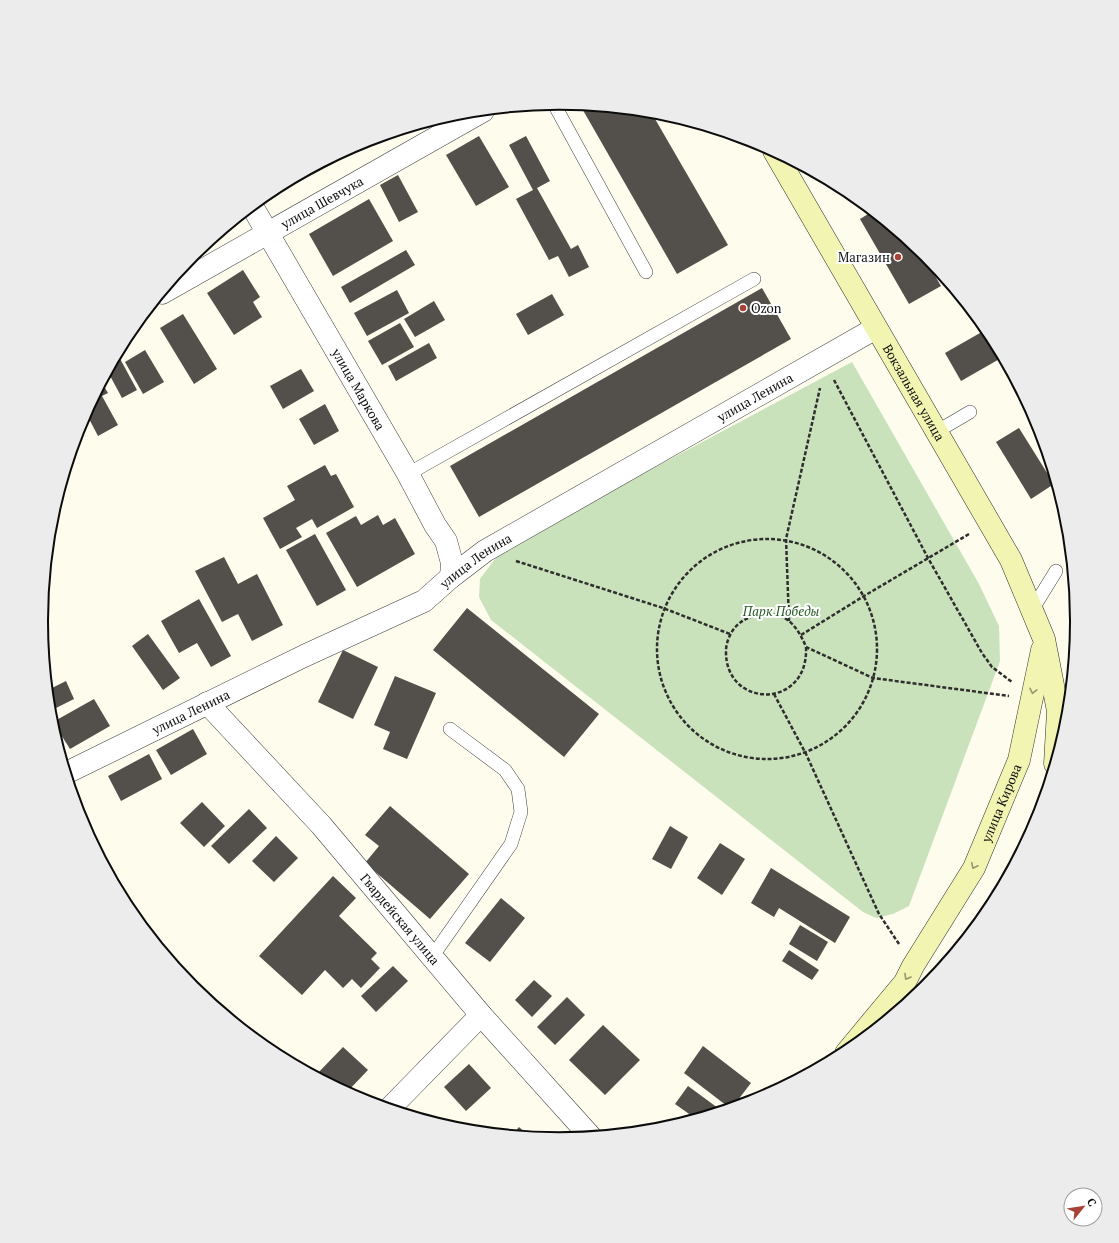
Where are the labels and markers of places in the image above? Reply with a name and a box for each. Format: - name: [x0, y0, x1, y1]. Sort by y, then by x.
- place label: Магазин: [838, 248, 890, 266]
- marker: Магазин: [893, 252, 903, 262]
- place label: Ozon: [751, 299, 782, 317]
- marker: Ozon: [738, 303, 748, 313]

